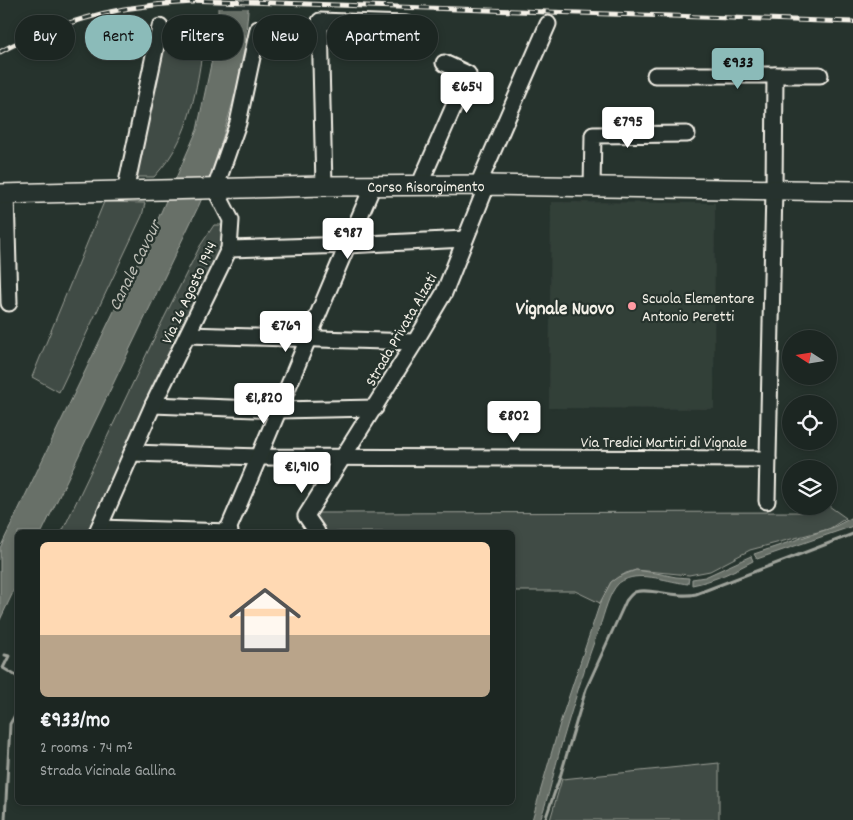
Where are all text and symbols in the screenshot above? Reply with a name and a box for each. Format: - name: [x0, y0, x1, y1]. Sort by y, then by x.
- chip: Buy: [15, 15, 75, 60]
- chip: Rent: [85, 15, 152, 60]
- chip: Filters: [162, 15, 243, 60]
- chip: New: [253, 15, 317, 60]
- chip: Apartment: [327, 15, 438, 60]
- pin: €933: [708, 48, 768, 90]
- text: €933: [723, 52, 753, 75]
- pin: €654: [437, 72, 497, 114]
- text: €654: [452, 76, 482, 99]
- pin: €795: [598, 106, 658, 149]
- text: €795: [613, 111, 643, 134]
- street label: Corso Risorgimento: [367, 176, 485, 200]
- water label: Canale Cavour: [104, 215, 170, 315]
- pin: €987: [318, 218, 378, 260]
- text: €987: [334, 222, 362, 245]
- street label: Via 26 Agosto 1944: [156, 238, 224, 348]
- street label: Strada Privata Alzati: [360, 269, 444, 391]
- place label: Scuola Elementare Antonio Peretti: [642, 288, 754, 329]
- district label: Vignale Nuovo: [516, 297, 615, 324]
- marker: Scuola Elementare Antonio Peretti: [626, 300, 638, 312]
- pin: €769: [256, 310, 316, 353]
- text: €769: [271, 315, 301, 338]
- north arrow: [782, 330, 838, 385]
- map controls: [782, 330, 837, 515]
- pin: €1,820: [223, 382, 305, 425]
- text: €1,820: [245, 387, 283, 410]
- button: locate: [782, 395, 837, 450]
- pin: €802: [484, 400, 544, 443]
- text: €802: [498, 405, 530, 428]
- street label: Via Tredici Martiri di Vignale: [581, 432, 747, 455]
- pin: €1,910: [261, 452, 343, 494]
- text: €1,910: [284, 456, 320, 479]
- button: layers: [782, 460, 837, 515]
- icon: home: [220, 575, 310, 665]
- text: €933/mo: [40, 707, 110, 737]
- text: 2 rooms · 74 m²: [40, 737, 133, 760]
- text: Strada Vicinale Gallina: [40, 760, 176, 783]

